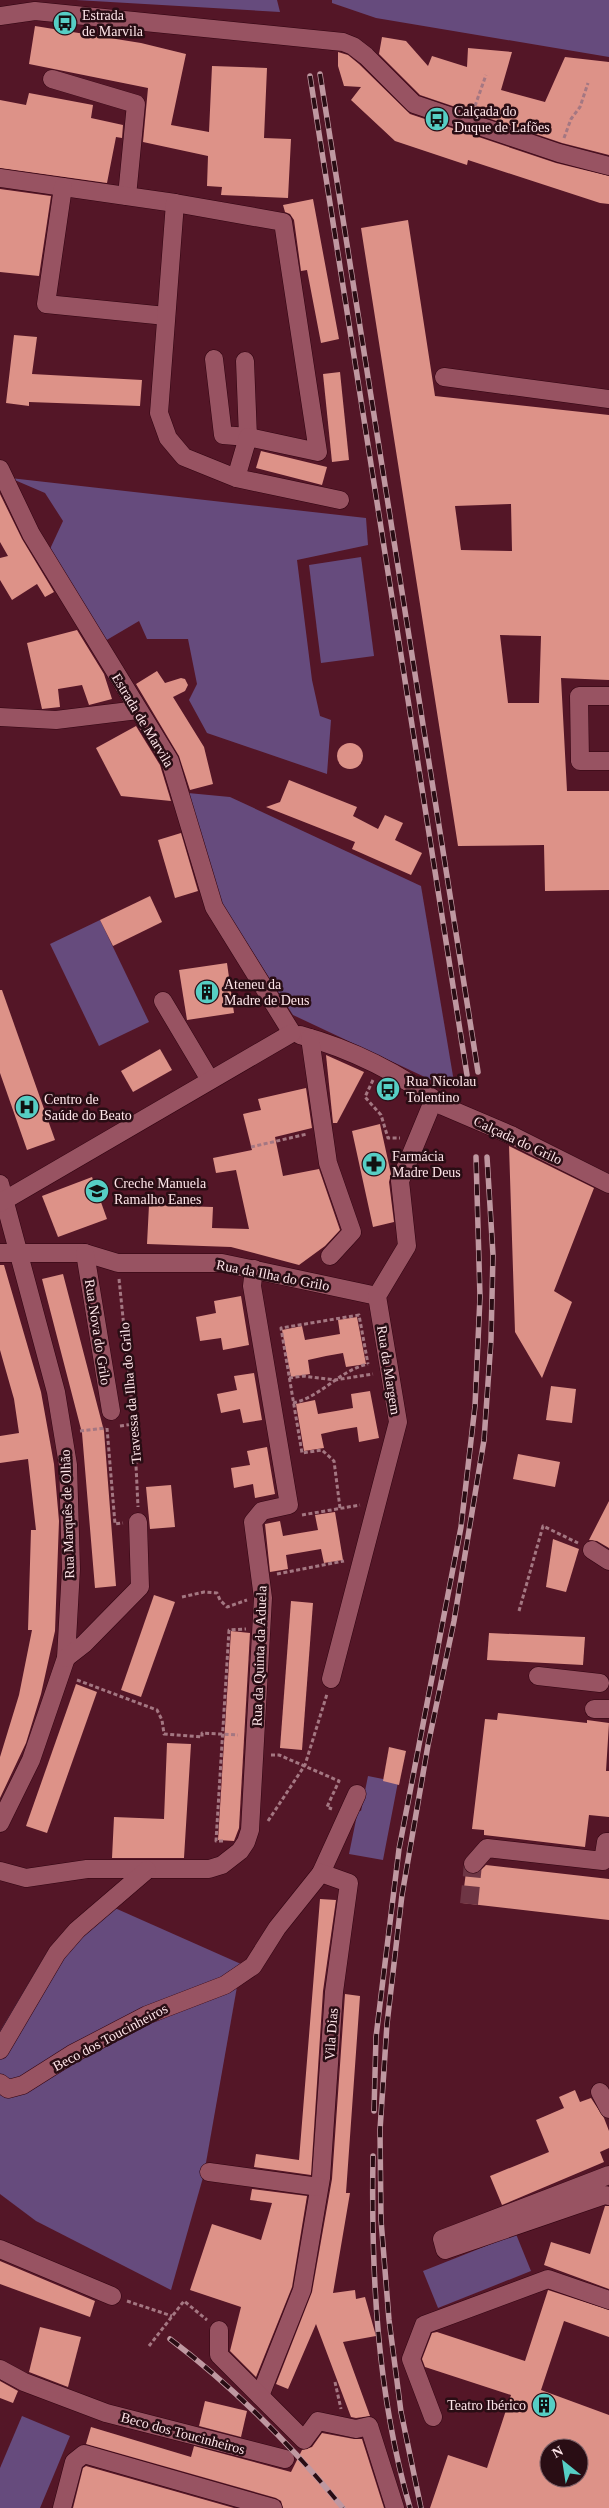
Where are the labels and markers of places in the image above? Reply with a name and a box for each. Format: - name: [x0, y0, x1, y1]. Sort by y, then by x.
- place label: Estrada de Marvila: [82, 8, 144, 39]
- bus stop icon: Estrada de Marvila: [52, 10, 78, 36]
- place label: Calçada do Duque de Lafões: [454, 104, 550, 135]
- bus stop icon: Calçada do Duque de Lafões: [424, 106, 450, 132]
- place label: Ateneu da Madre de Deus: [224, 977, 310, 1008]
- building icon: Ateneu da Madre de Deus: [194, 979, 220, 1005]
- place label: Rua Nicolau Tolentino: [406, 1074, 476, 1105]
- bus stop icon: Rua Nicolau Tolentino: [375, 1076, 401, 1102]
- place label: Centro de Saúde do Beato: [44, 1092, 132, 1123]
- hospital icon: Centro de Saúde do Beato: [14, 1094, 40, 1120]
- place label: Farmácia Madre Deus: [392, 1149, 461, 1180]
- pharmacy icon: Farmácia Madre Deus: [361, 1151, 387, 1177]
- place label: Creche Manuela Ramalho Eanes: [114, 1176, 207, 1207]
- school or university icon: Creche Manuela Ramalho Eanes: [84, 1178, 110, 1204]
- building icon: Teatro Ibérico: [531, 2392, 557, 2418]
- place label: Teatro Ibérico: [447, 2398, 526, 2413]

